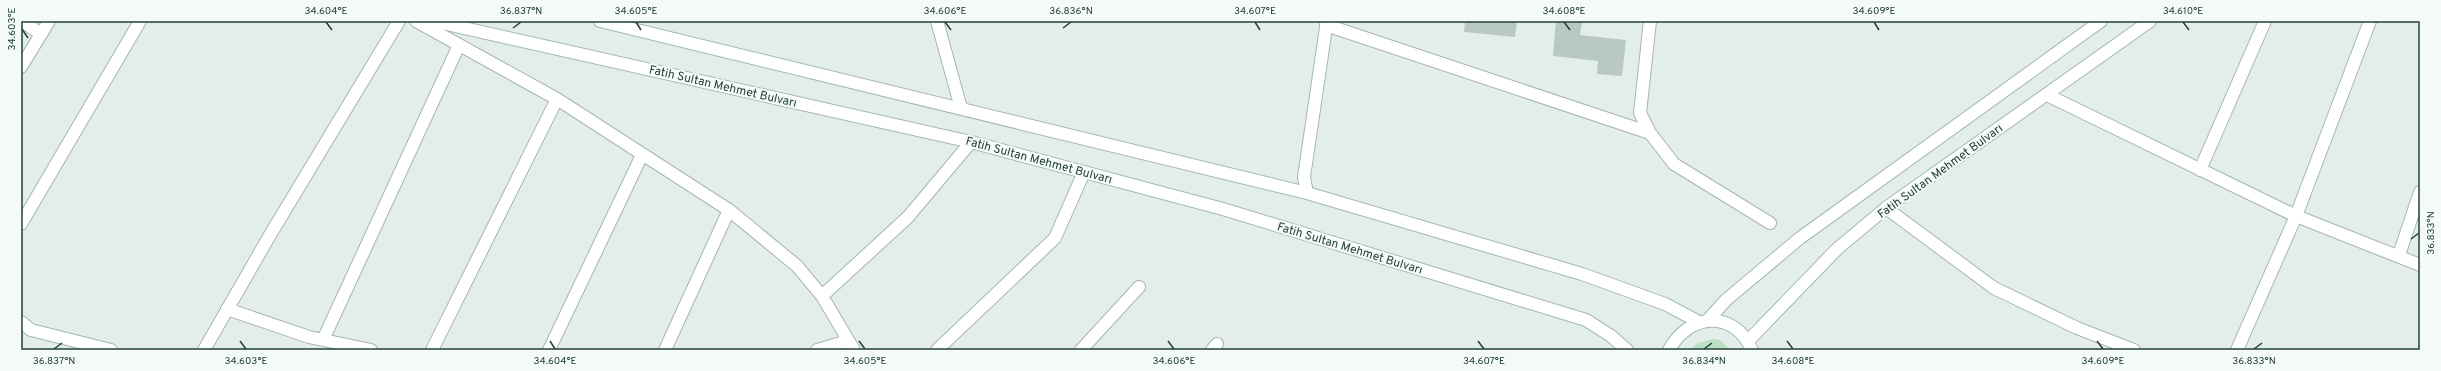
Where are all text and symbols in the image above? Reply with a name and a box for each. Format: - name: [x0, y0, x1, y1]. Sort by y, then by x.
- text: 34.604°E: [304, 5, 348, 18]
- text: 36.837°N: [500, 5, 542, 18]
- text: 34.605°E: [614, 5, 658, 18]
- text: 34.606°E: [924, 5, 966, 18]
- text: 36.836°N: [1049, 5, 1093, 18]
- text: 34.607°E: [1234, 5, 1276, 18]
- text: 34.608°E: [1542, 5, 1586, 18]
- text: 34.609°E: [1853, 5, 1895, 18]
- text: 34.610°E: [2163, 5, 2203, 18]
- text: 34.603°E: [6, 8, 19, 50]
- street label: Fatih Sultan Mehmet Bulvarı: [647, 62, 798, 112]
- street label: Fatih Sultan Mehmet Bulvarı: [1875, 121, 2006, 223]
- street label: Fatih Sultan Mehmet Bulvarı: [964, 134, 1114, 188]
- text: 36.833°N: [2425, 211, 2438, 255]
- street label: Fatih Sultan Mehmet Bulvarı: [1275, 219, 1424, 279]
- text: 36.837°N: [33, 355, 75, 368]
- text: 34.603°E: [225, 355, 267, 368]
- text: 34.604°E: [533, 355, 577, 368]
- text: 34.605°E: [843, 355, 887, 368]
- text: 34.606°E: [1153, 355, 1195, 368]
- text: 34.607°E: [1463, 355, 1505, 368]
- text: 36.834°N: [1682, 355, 1726, 368]
- text: 34.608°E: [1771, 355, 1815, 368]
- text: 34.609°E: [2082, 355, 2124, 368]
- text: 36.833°N: [2232, 355, 2276, 368]

